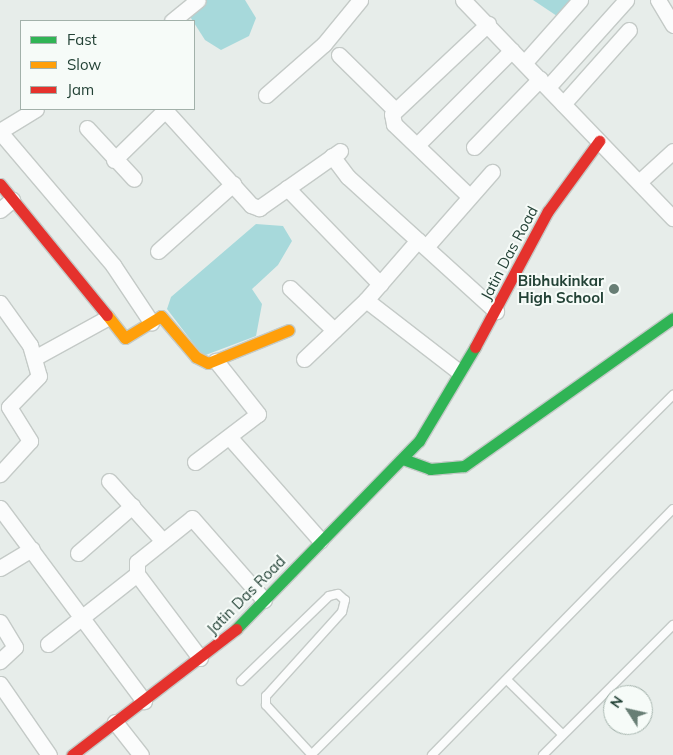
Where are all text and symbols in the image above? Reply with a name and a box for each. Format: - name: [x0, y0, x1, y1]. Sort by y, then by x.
- legend: [20, 20, 195, 110]
- text: Fast: [67, 30, 97, 49]
- text: Slow: [67, 55, 101, 74]
- text: Jam: [67, 80, 94, 99]
- street label: Jatin Das Road: [477, 203, 541, 303]
- place label: Bibhukinkar High School: [518, 271, 604, 306]
- marker: Bibhukinkar High School: [608, 283, 620, 295]
- street label: Jatin Das Road: [203, 552, 289, 638]
- north arrow: [603, 685, 653, 735]
- text: N: [606, 692, 627, 711]

